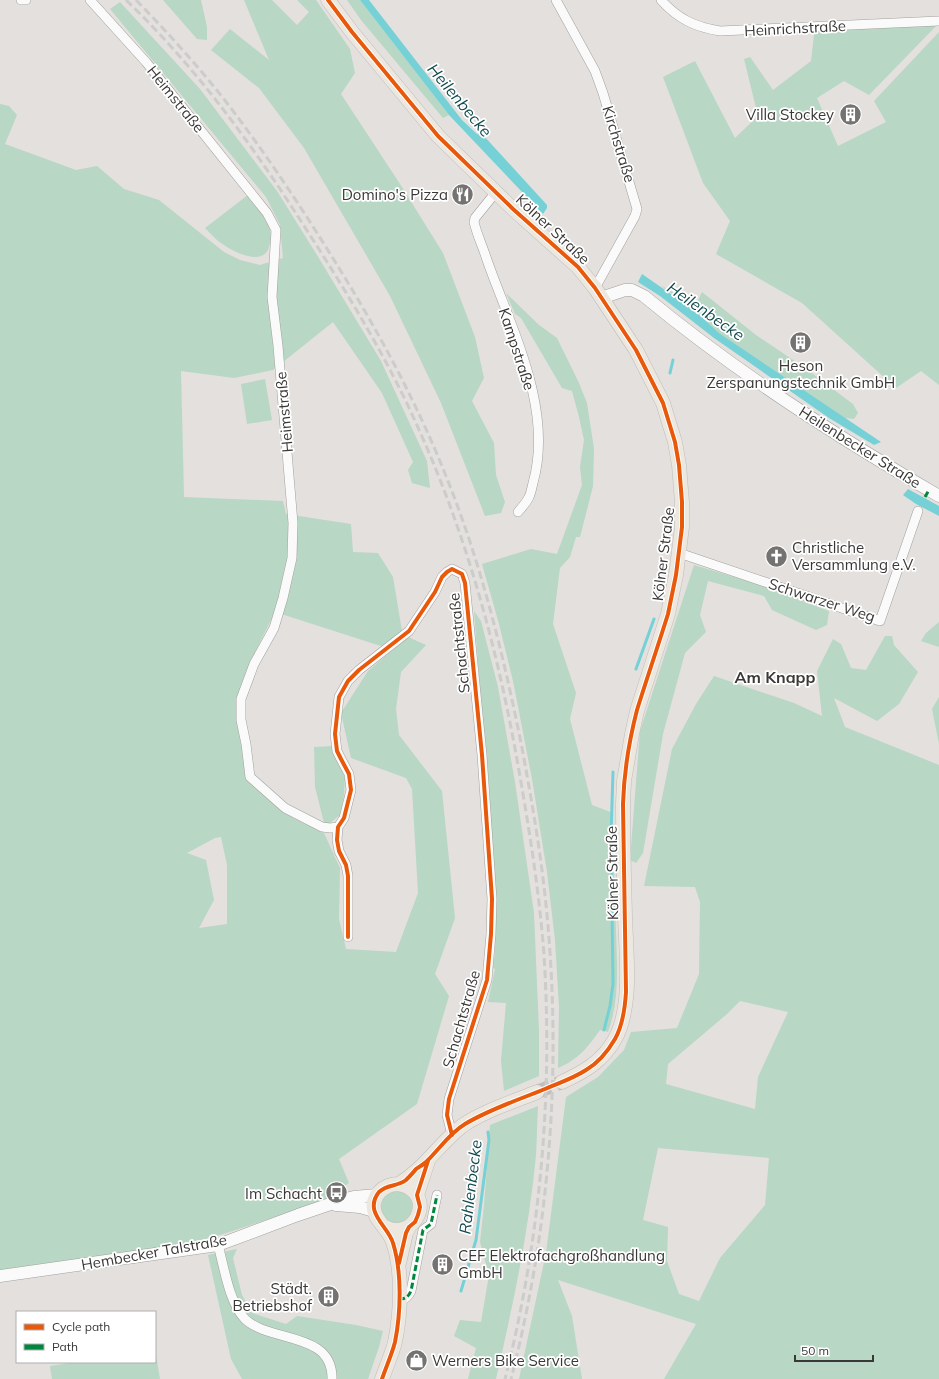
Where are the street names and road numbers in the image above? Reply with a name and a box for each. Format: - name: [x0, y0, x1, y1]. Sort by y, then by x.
- street label: Heinrichstraße: [744, 16, 846, 40]
- street label: Heimstraße: [143, 62, 209, 136]
- street label: Kirchstraße: [598, 103, 640, 185]
- street label: Kölner Straße: [512, 190, 594, 268]
- street label: Kampstraße: [495, 305, 539, 393]
- street label: Heimstraße: [271, 371, 297, 453]
- street label: Heilenbecker Straße: [796, 402, 924, 492]
- street label: Kölner Straße: [648, 506, 678, 602]
- street label: Schwarzer Weg: [766, 574, 878, 626]
- street label: Schachtstraße: [444, 592, 474, 694]
- street label: Kölner Straße: [602, 826, 622, 920]
- street label: Schachtstraße: [438, 968, 484, 1070]
- street label: Hembecker Talstraße: [80, 1230, 228, 1274]

